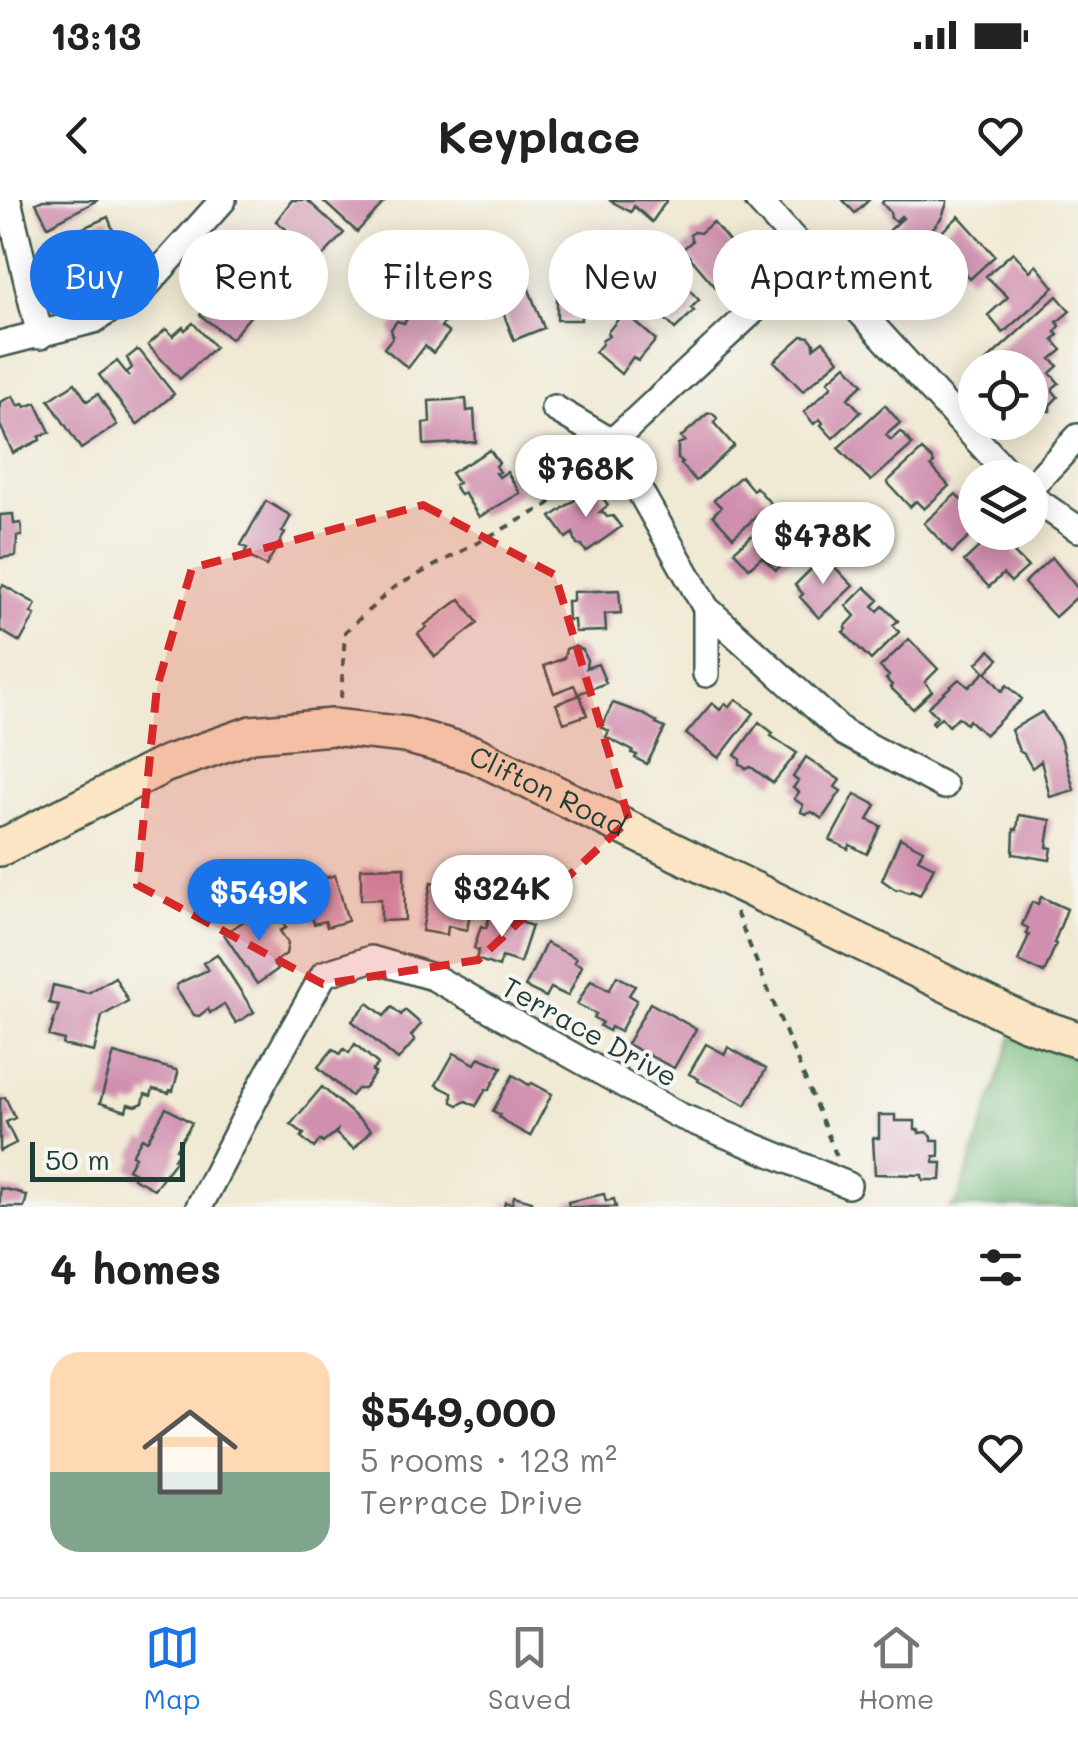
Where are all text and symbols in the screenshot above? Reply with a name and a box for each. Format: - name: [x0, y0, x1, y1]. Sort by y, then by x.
- text: 13:13: [50, 10, 141, 60]
- text: Keyplace: [438, 106, 640, 164]
- icon: back: [50, 108, 105, 163]
- icon: heart: [973, 108, 1028, 163]
- chip: Buy: [30, 230, 159, 320]
- chip: Rent: [179, 230, 328, 320]
- chip: Filters: [348, 230, 529, 320]
- chip: New: [549, 230, 693, 320]
- chip: Apartment: [713, 230, 968, 320]
- map controls: [958, 350, 1048, 550]
- button: locate: [958, 350, 1048, 440]
- pin: $768K: [516, 435, 656, 520]
- text: $768K: [537, 446, 635, 488]
- button: layers: [958, 460, 1048, 550]
- pin: $478K: [753, 502, 893, 587]
- text: $478K: [774, 513, 872, 555]
- street label: Clifton Road: [464, 737, 632, 843]
- pin: $324K: [432, 855, 572, 940]
- pin: $549K: [189, 859, 329, 944]
- text: $324K: [453, 866, 551, 908]
- text: $549K: [209, 870, 309, 912]
- street label: Terrace Drive: [496, 968, 684, 1094]
- scale bar: [30, 1137, 185, 1181]
- text: 50 m: [45, 1141, 110, 1177]
- text: 4 homes: [50, 1240, 221, 1295]
- icon: filters: [973, 1240, 1028, 1295]
- text: $549,000: [360, 1383, 556, 1438]
- icon: home: [130, 1392, 250, 1512]
- icon: heart: [973, 1425, 1028, 1480]
- text: 5 rooms · 123 m²: [360, 1438, 617, 1480]
- text: Terrace Drive: [360, 1480, 583, 1522]
- tab: Map: [144, 1620, 201, 1716]
- tab: Saved: [488, 1620, 571, 1716]
- tab: Home: [858, 1620, 934, 1716]

